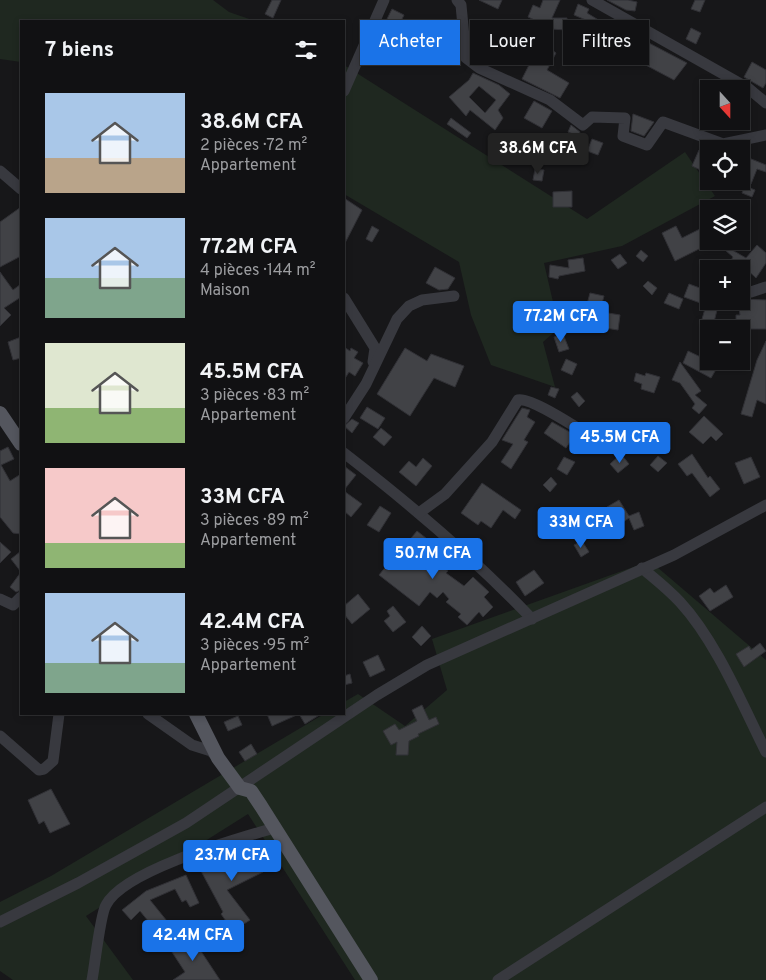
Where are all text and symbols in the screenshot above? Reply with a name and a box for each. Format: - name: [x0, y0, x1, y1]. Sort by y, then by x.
- chip: Acheter: [360, 20, 460, 65]
- chip: Louer: [470, 20, 553, 65]
- chip: Filtres: [563, 20, 649, 65]
- icon: filters: [292, 36, 320, 64]
- text: 7 biens: [45, 37, 114, 64]
- north arrow: [700, 80, 750, 130]
- map controls: [700, 80, 750, 370]
- text: 38.6M CFA: [200, 109, 303, 136]
- icon: home: [85, 113, 145, 173]
- pin: 38.6M CFA: [481, 132, 595, 175]
- text: 2 pièces · 72 m²: [200, 136, 307, 156]
- text: 38.6M CFA: [499, 139, 577, 159]
- button: locate: [700, 140, 750, 190]
- text: Appartement: [200, 156, 296, 176]
- button: layers: [700, 200, 750, 250]
- text: 77.2M CFA: [200, 234, 298, 261]
- icon: home: [85, 238, 145, 298]
- button: +: [700, 260, 750, 310]
- text: 4 pièces · 144 m²: [200, 261, 316, 281]
- text: Maison: [200, 281, 250, 301]
- pin: 77.2M CFA: [504, 300, 618, 343]
- text: 77.2M CFA: [524, 307, 598, 327]
- button: −: [700, 320, 750, 370]
- text: 45.5M CFA: [200, 359, 304, 386]
- icon: home: [85, 363, 145, 423]
- text: 3 pièces · 83 m²: [200, 386, 309, 406]
- text: Appartement: [200, 406, 296, 426]
- pin: 45.5M CFA: [563, 422, 677, 464]
- text: 45.5M CFA: [580, 428, 660, 448]
- text: 33M CFA: [200, 484, 285, 511]
- icon: home: [85, 488, 145, 548]
- pin: 33M CFA: [535, 506, 627, 549]
- text: 3 pièces · 89 m²: [200, 511, 309, 531]
- text: 33M CFA: [549, 513, 613, 533]
- text: Appartement: [200, 531, 296, 551]
- pin: 50.7M CFA: [376, 538, 490, 580]
- text: 50.7M CFA: [395, 544, 471, 564]
- text: 42.4M CFA: [200, 609, 305, 636]
- icon: home: [85, 613, 145, 673]
- text: 3 pièces · 95 m²: [200, 636, 309, 656]
- text: Appartement: [200, 656, 296, 676]
- pin: 23.7M CFA: [175, 840, 289, 882]
- text: 23.7M CFA: [194, 846, 270, 866]
- pin: 42.4M CFA: [136, 920, 250, 962]
- text: 42.4M CFA: [153, 926, 233, 946]

